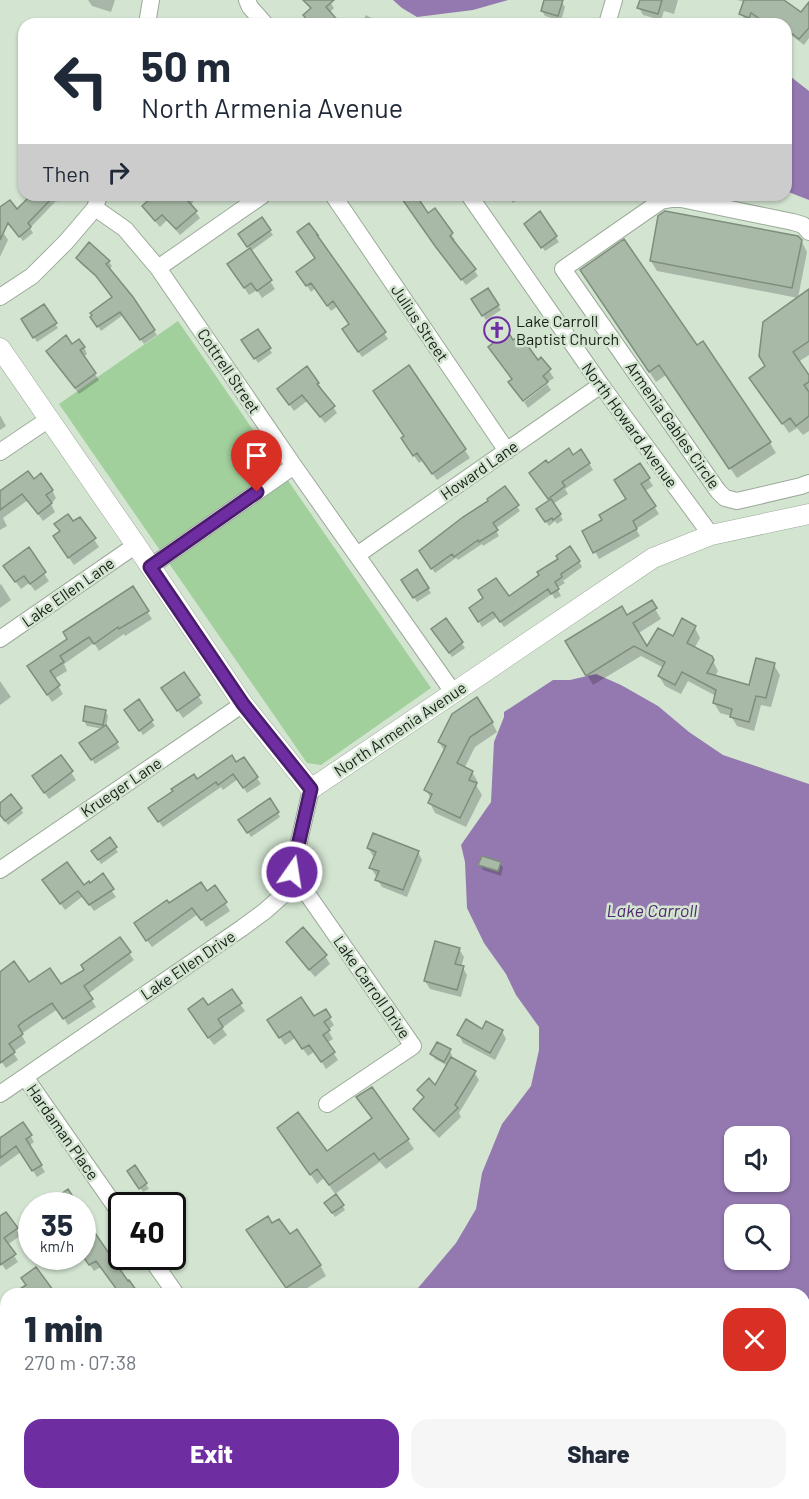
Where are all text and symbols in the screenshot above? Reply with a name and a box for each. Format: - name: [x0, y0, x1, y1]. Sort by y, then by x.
- text: 50 m: [141, 40, 231, 90]
- icon: left: [42, 42, 120, 120]
- text: North Armenia Avenue: [141, 91, 403, 123]
- icon: right: [102, 156, 135, 189]
- text: Then: [42, 160, 90, 186]
- street label: Julius Street: [388, 281, 453, 365]
- place label: Lake Carroll Baptist Church: [516, 311, 619, 348]
- church icon: Lake Carroll Baptist Church: [482, 315, 512, 345]
- street label: Cottrell Street: [194, 325, 265, 417]
- street label: Armenia Gables Circle: [622, 357, 724, 492]
- street label: North Howard Avenue: [579, 358, 682, 491]
- pin: [231, 430, 282, 492]
- street label: Howard Lane: [436, 436, 521, 503]
- icon: arrive: [240, 439, 273, 472]
- street label: Lake Ellen Lane: [18, 553, 118, 630]
- street label: North Armenia Avenue: [330, 677, 469, 780]
- street label: Krueger Lane: [77, 753, 165, 820]
- position arrow: [260, 840, 324, 904]
- water label: Lake Carroll: [607, 899, 697, 921]
- street label: Lake Ellen Drive: [137, 926, 239, 1003]
- street label: Lake Carroll Drive: [330, 932, 415, 1042]
- street label: Hardaman Place: [23, 1080, 104, 1183]
- map controls: [724, 1126, 790, 1270]
- button: sound: [724, 1126, 790, 1192]
- speed limit sign: 40: [108, 1192, 186, 1270]
- button: search: [724, 1204, 790, 1270]
- text: 35: [41, 1206, 73, 1242]
- text: km/h: [40, 1237, 74, 1255]
- text: 1 min: [24, 1306, 103, 1349]
- button: close: [723, 1308, 786, 1371]
- text: 270 m · 07:38: [24, 1350, 136, 1374]
- button: Exit: [24, 1419, 399, 1488]
- button: Share: [411, 1419, 786, 1488]

